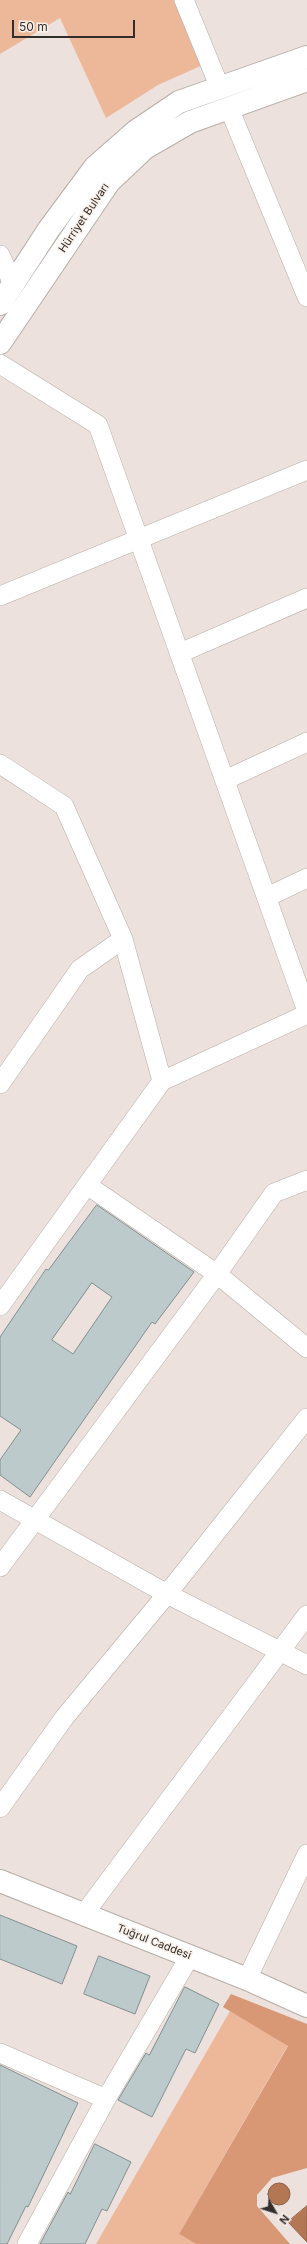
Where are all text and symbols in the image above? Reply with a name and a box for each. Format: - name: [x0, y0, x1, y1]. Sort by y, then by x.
- scale bar: [14, 12, 137, 38]
- text: 50 m: [19, 19, 48, 34]
- street label: Hürriyet Bulvarı: [56, 181, 112, 255]
- street label: Tuğrul Caddesi: [115, 1922, 193, 1962]
- north arrow: [255, 2192, 295, 2232]
- text: N: [276, 2212, 292, 2227]

